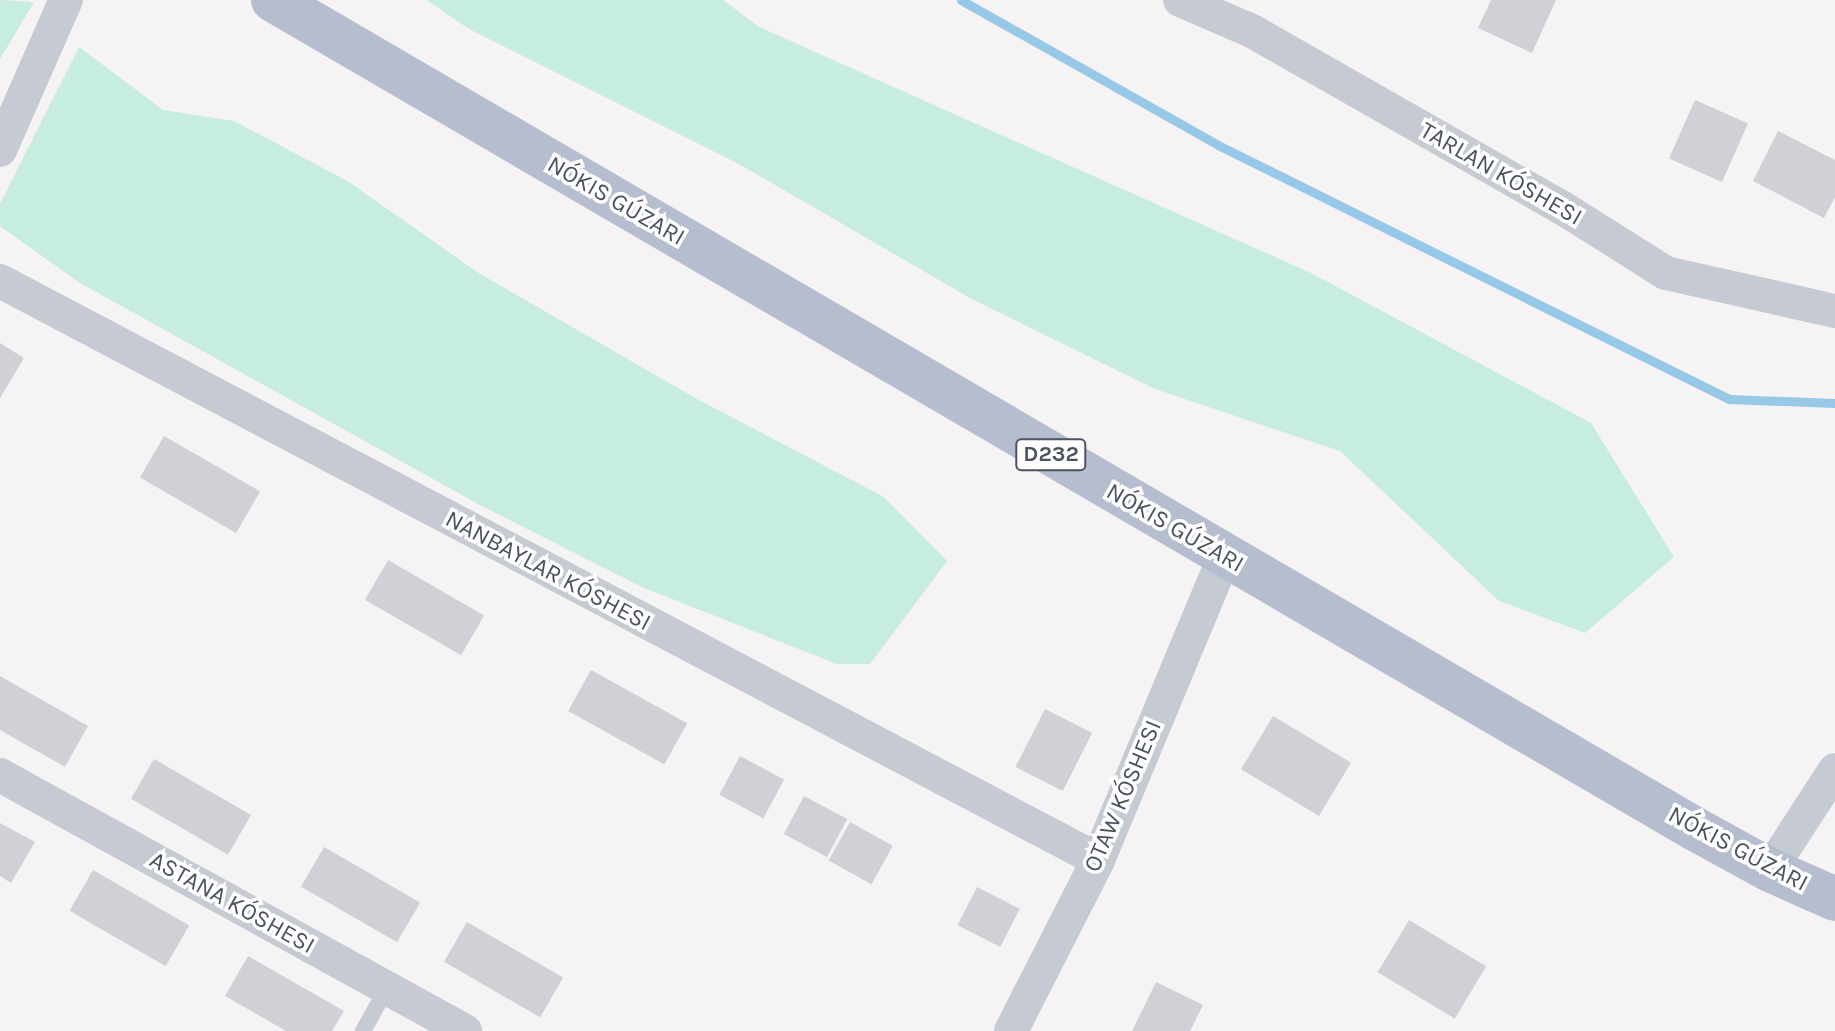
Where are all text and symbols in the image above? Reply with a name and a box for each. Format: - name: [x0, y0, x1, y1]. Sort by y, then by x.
- street label: TARLAN KÓSHESI: [1415, 116, 1587, 232]
- street label: NÓKIS GÚZARI: [542, 150, 690, 252]
- road number: D232: [1015, 437, 1087, 473]
- street label: NÓKIS GÚZARI: [1101, 477, 1249, 579]
- street label: NANBAYLAR KÓSHESI: [440, 505, 656, 637]
- street label: OTAW KÓSHESI: [1078, 716, 1168, 876]
- street label: NÓKIS GÚZARI: [1663, 800, 1813, 898]
- street label: ASTANA KÓSHESI: [144, 846, 320, 960]

